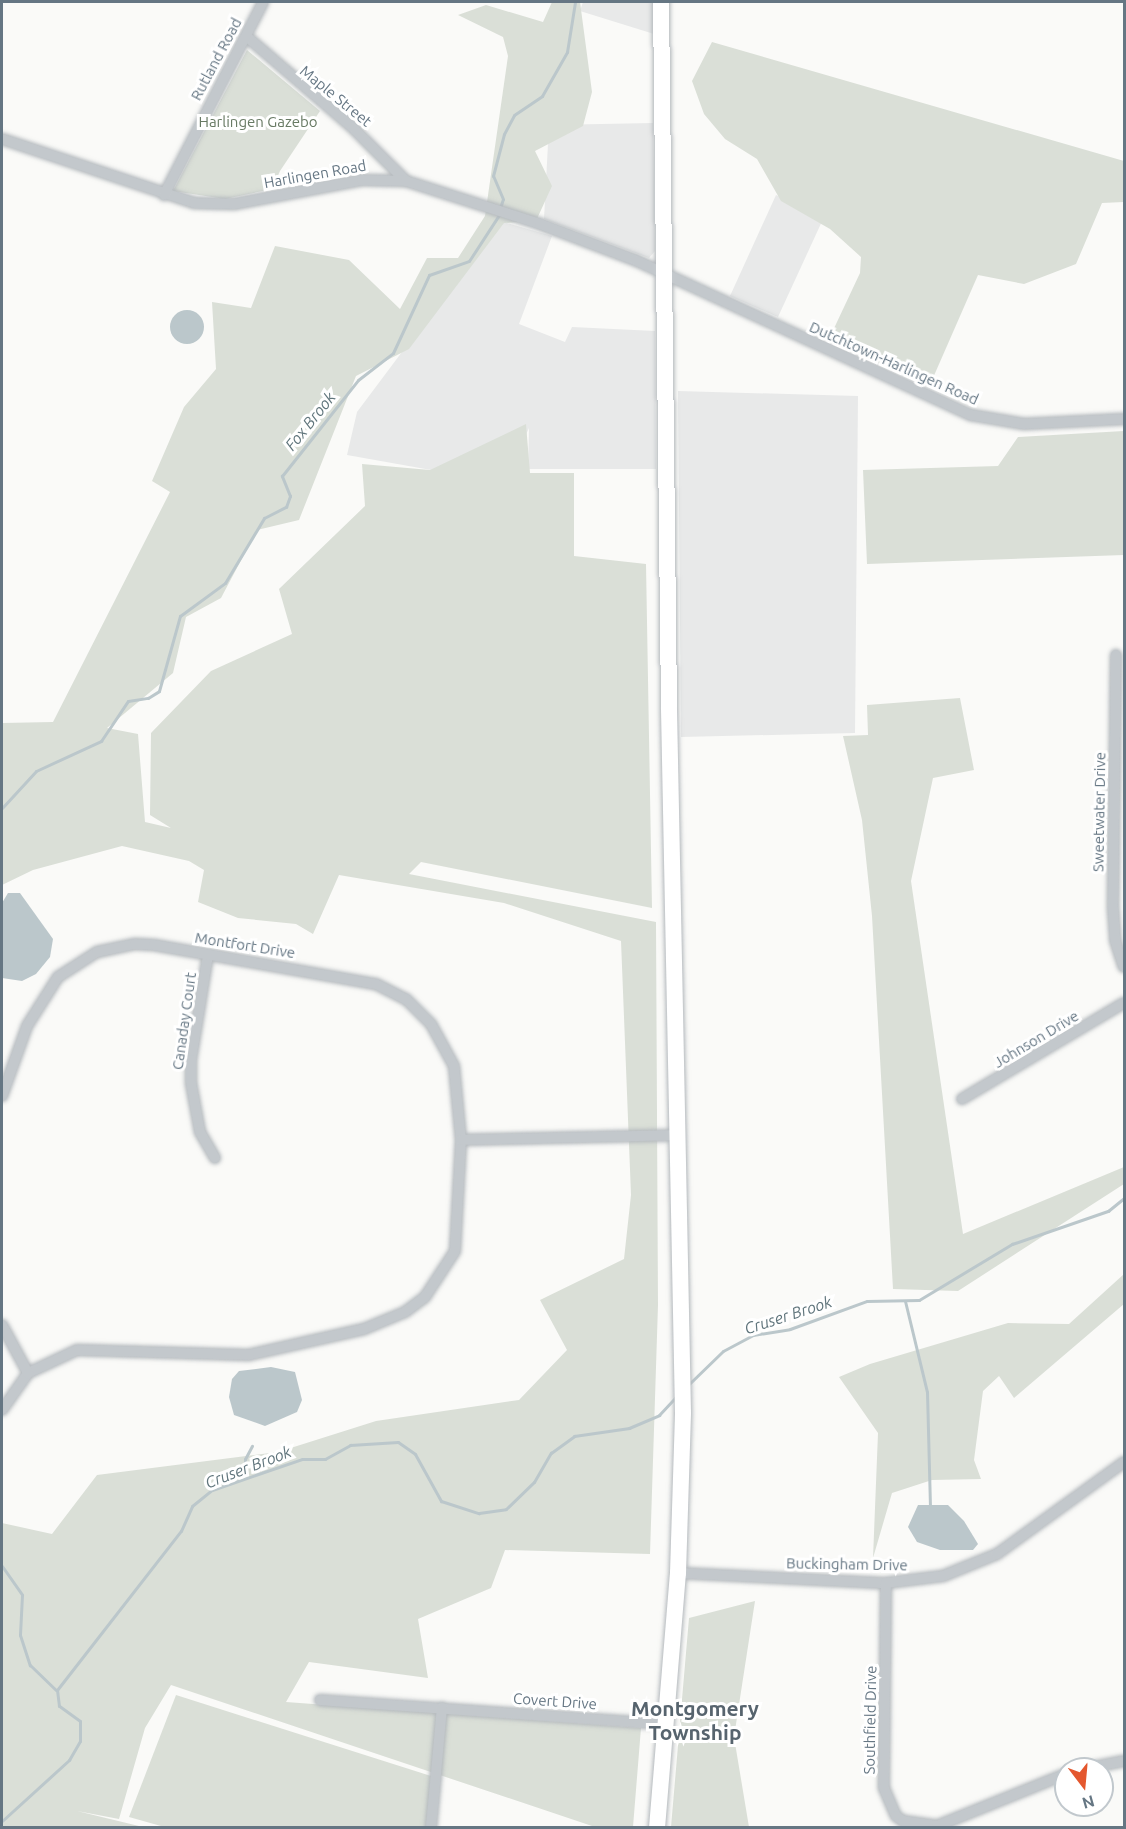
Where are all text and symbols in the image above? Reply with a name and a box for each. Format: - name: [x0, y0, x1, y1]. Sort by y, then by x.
- street label: Rutland Road: [187, 15, 245, 103]
- street label: Maple Street: [297, 62, 375, 130]
- park label: Harlingen Gazebo: [198, 113, 318, 131]
- street label: Harlingen Road: [262, 156, 368, 192]
- street label: Dutchtown-Harlingen Road: [807, 318, 981, 408]
- water label: Fox Brook: [281, 388, 339, 454]
- street label: Sweetwater Drive: [1089, 752, 1109, 872]
- street label: Montfort Drive: [194, 928, 296, 962]
- street label: Canaday Court: [168, 971, 200, 1071]
- street label: Johnson Drive: [990, 1007, 1082, 1071]
- water label: Cruser Brook: [742, 1292, 834, 1338]
- water label: Cruser Brook: [202, 1442, 294, 1492]
- street label: Buckingham Drive: [786, 1554, 908, 1574]
- street label: Southfield Drive: [860, 1665, 880, 1775]
- street label: Covert Drive: [512, 1689, 598, 1713]
- district label: Montgomery Township: [631, 1695, 759, 1745]
- north arrow: [1054, 1757, 1114, 1817]
- text: N: [1080, 1792, 1097, 1813]

